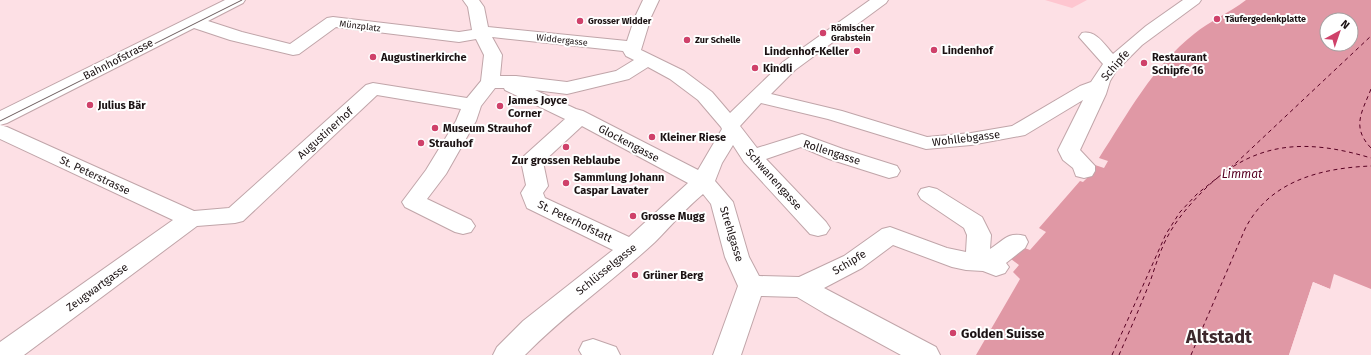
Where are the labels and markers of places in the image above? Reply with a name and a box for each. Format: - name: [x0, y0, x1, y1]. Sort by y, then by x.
- marker: Täufergedenkplatte: [1212, 14, 1222, 24]
- place label: Täufergedenkplatte: [1225, 14, 1306, 24]
- marker: Grosser Widder: [575, 16, 585, 26]
- place label: Grosser Widder: [588, 16, 652, 26]
- place label: Römischer Grabstein: [831, 23, 875, 43]
- marker: Römischer Grabstein: [818, 28, 828, 38]
- marker: Zur Schelle: [682, 35, 692, 45]
- place label: Zur Schelle: [695, 35, 741, 45]
- place label: Lindenhof: [942, 44, 994, 57]
- place label: Lindenhof-Keller: [764, 45, 850, 58]
- marker: Lindenhof: [929, 45, 939, 55]
- marker: Lindenhof-Keller: [852, 46, 862, 56]
- place label: Augustinerkirche: [380, 51, 466, 64]
- place label: Restaurant Schipfe 16: [1152, 51, 1208, 77]
- marker: Augustinerkirche: [368, 52, 378, 62]
- marker: Restaurant Schipfe 16: [1139, 58, 1149, 68]
- place label: Kindli: [763, 62, 792, 75]
- marker: Kindli: [750, 63, 760, 73]
- place label: James Joyce Corner: [507, 94, 567, 120]
- place label: Julius Bär: [97, 99, 146, 112]
- marker: Julius Bär: [85, 100, 95, 110]
- marker: James Joyce Corner: [495, 101, 505, 111]
- place label: Museum Strauhof: [443, 122, 532, 135]
- marker: Museum Strauhof: [430, 123, 440, 133]
- place label: Kleiner Riese: [660, 131, 726, 144]
- marker: Kleiner Riese: [647, 132, 657, 142]
- place label: Strauhof: [429, 137, 474, 150]
- marker: Strauhof: [416, 138, 426, 148]
- marker: Zur grossen Reblaube: [561, 142, 571, 152]
- place label: Zur grossen Reblaube: [512, 154, 620, 167]
- place label: Sammlung Johann Caspar Lavater: [574, 171, 664, 197]
- marker: Sammlung Johann Caspar Lavater: [561, 178, 571, 188]
- place label: Grosse Mugg: [641, 210, 706, 223]
- marker: Grosse Mugg: [628, 211, 638, 221]
- place label: Grüner Berg: [643, 269, 704, 282]
- marker: Grüner Berg: [630, 270, 640, 280]
- place label: Golden Suisse: [961, 326, 1045, 341]
- marker: Golden Suisse: [948, 328, 958, 338]

